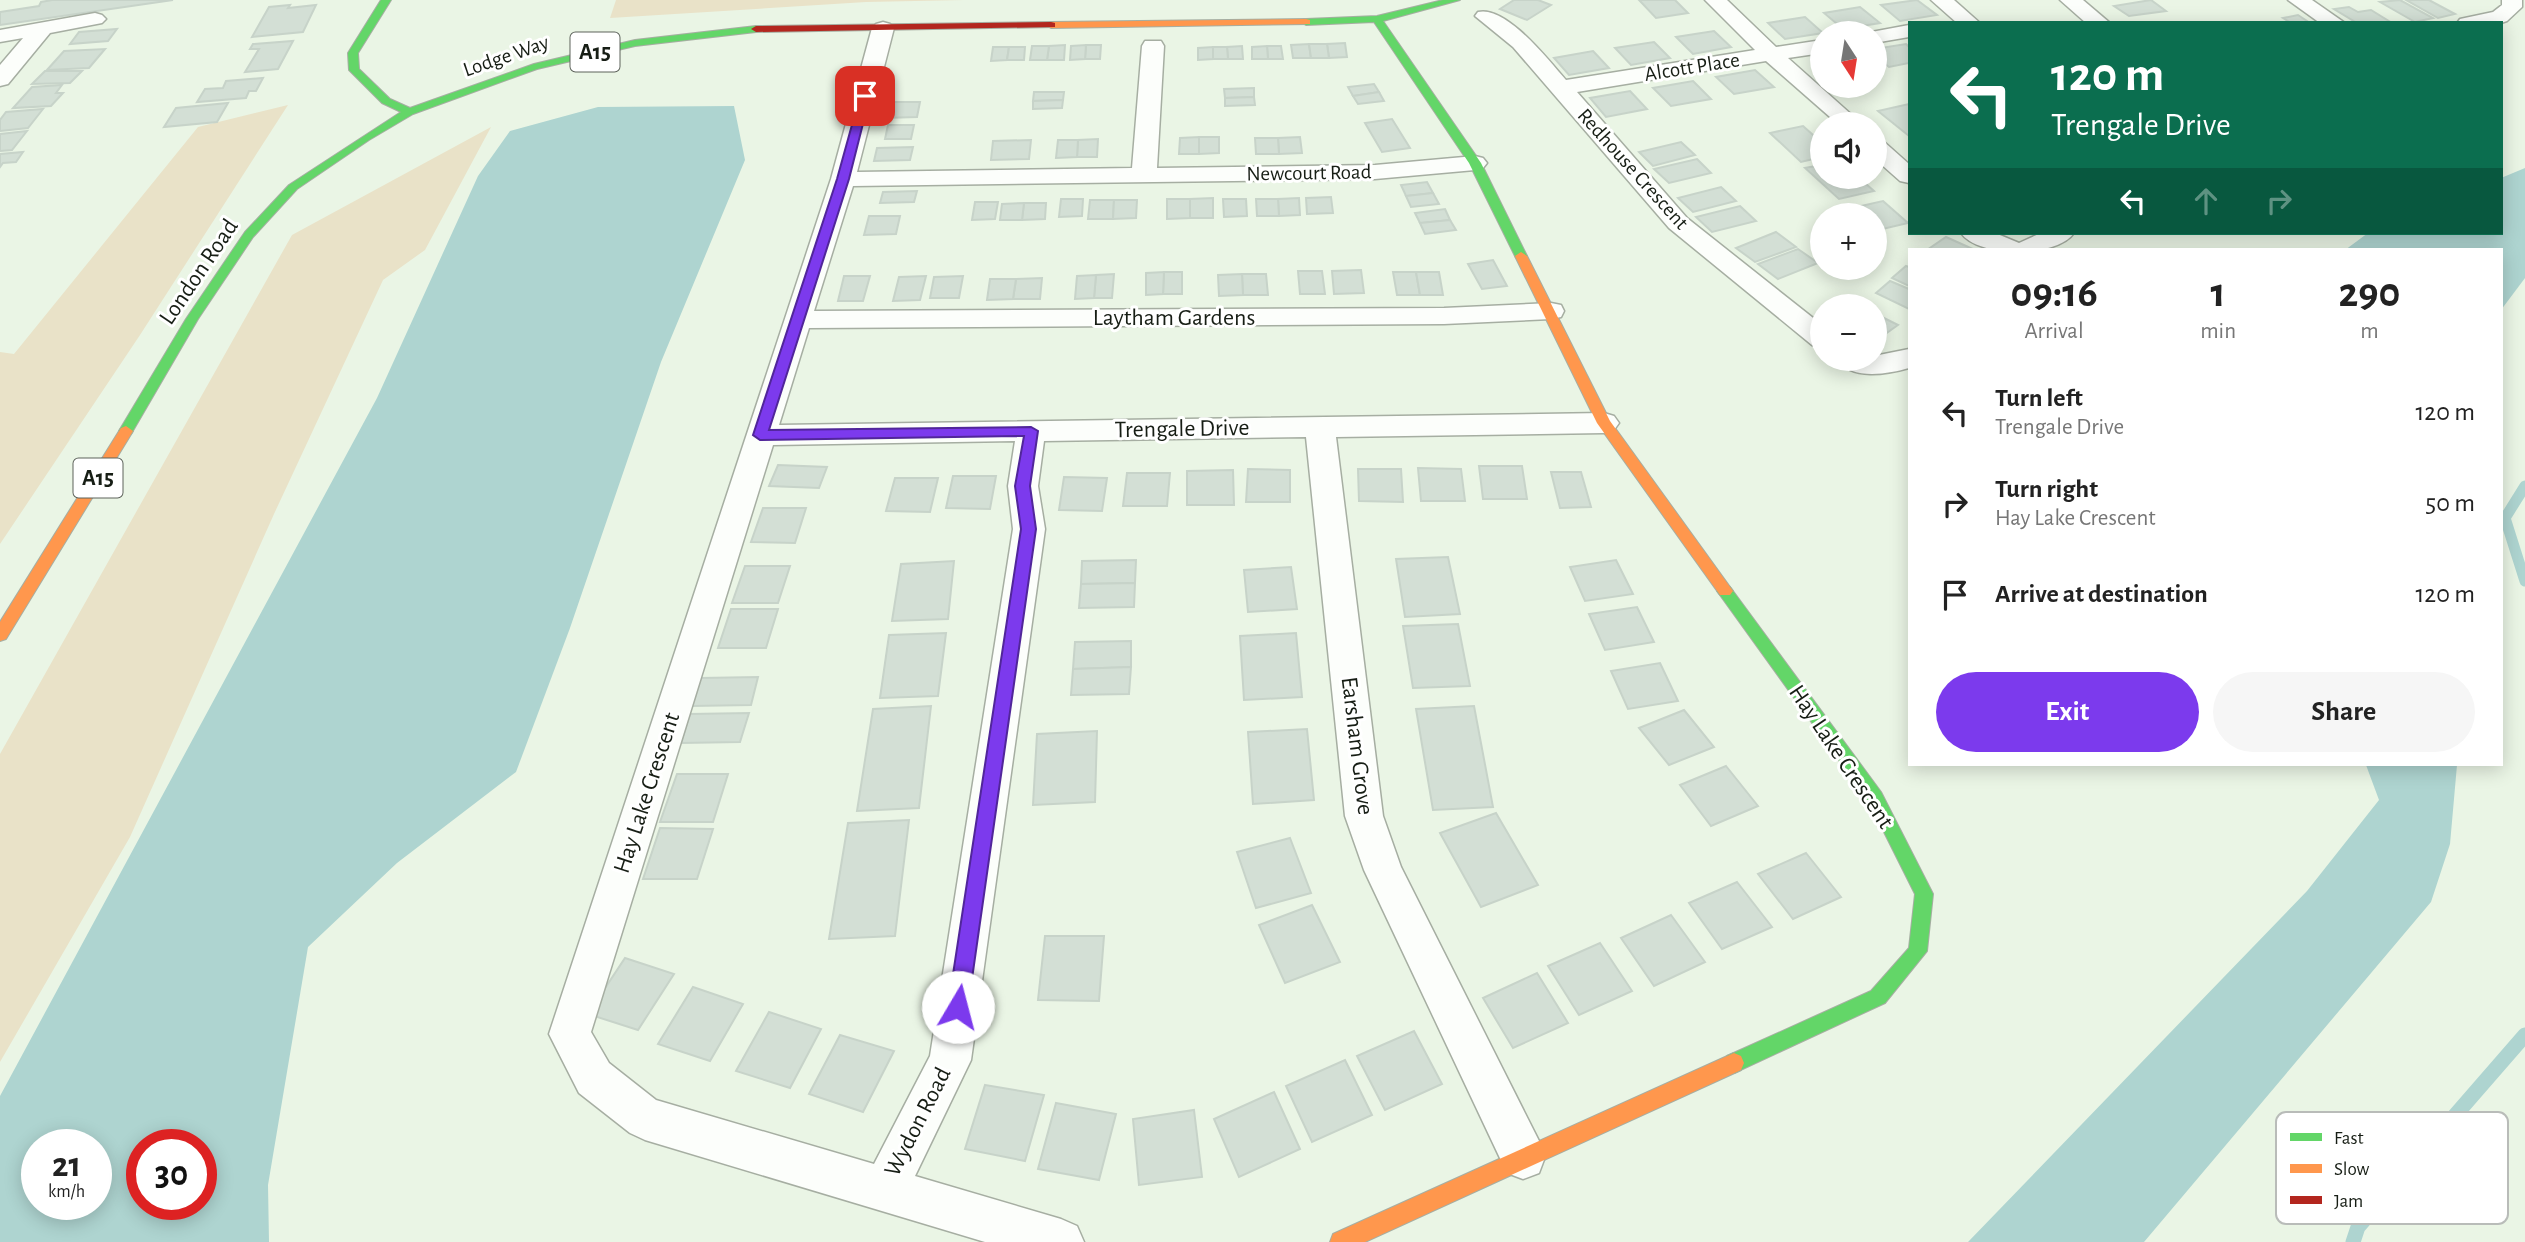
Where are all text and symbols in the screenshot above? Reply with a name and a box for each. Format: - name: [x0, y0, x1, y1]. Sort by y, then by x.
- north arrow: [1810, 21, 1886, 98]
- map controls: [1810, 21, 1887, 371]
- street label: Lodge Way: [460, 32, 552, 80]
- road number: A15: [570, 32, 620, 72]
- street label: Alcott Place: [1643, 49, 1741, 85]
- icon: left: [1936, 49, 2027, 140]
- text: 120 m: [2051, 51, 2164, 100]
- pin: [835, 66, 895, 126]
- icon: arrive: [846, 77, 884, 115]
- street label: Redhouse Crescent: [1574, 105, 1693, 234]
- text: Trengale Drive: [2051, 109, 2231, 141]
- button: sound: [1810, 112, 1887, 189]
- street label: Newcourt Road: [1246, 161, 1372, 185]
- icon: left: [2114, 182, 2152, 220]
- icon: ahead: [2187, 182, 2225, 220]
- icon: right: [2260, 182, 2298, 220]
- button: +: [1810, 203, 1887, 280]
- street label: London Road: [155, 215, 243, 329]
- text: 09:16: [2011, 272, 2098, 314]
- text: 1: [2211, 272, 2226, 314]
- text: 290: [2339, 272, 2401, 314]
- button: −: [1810, 294, 1887, 371]
- street label: Laytham Gardens: [1093, 306, 1255, 330]
- text: Arrival: [2025, 320, 2084, 343]
- text: min: [2200, 320, 2236, 343]
- text: m: [2360, 320, 2379, 343]
- text: Turn left: [1995, 385, 2083, 411]
- icon: left: [1936, 394, 1974, 432]
- text: 120 m: [2415, 399, 2475, 425]
- street label: Trengale Drive: [1114, 416, 1250, 442]
- text: Trengale Drive: [1995, 416, 2124, 439]
- road number: A15: [74, 458, 122, 498]
- text: Turn right: [1995, 476, 2098, 502]
- icon: right: [1936, 485, 1974, 523]
- text: 50 m: [2425, 490, 2475, 516]
- text: Hay Lake Crescent: [1995, 507, 2156, 530]
- icon: arrive: [1936, 576, 1974, 614]
- text: Arrive at destination: [1995, 581, 2208, 607]
- text: 120 m: [2415, 581, 2475, 607]
- button: Exit: [1936, 672, 2199, 752]
- button: Share: [2213, 672, 2475, 752]
- street label: Earsham Grove: [1337, 676, 1377, 816]
- street label: Hay Lake Crescent: [1784, 681, 1898, 833]
- street label: Hay Lake Crescent: [610, 709, 684, 876]
- position arrow: [921, 970, 995, 1044]
- street label: Wydon Road: [880, 1064, 956, 1180]
- legend: [2276, 1112, 2508, 1224]
- speed limit sign: 30: [126, 1129, 217, 1220]
- text: Fast: [2334, 1129, 2364, 1148]
- text: 21: [52, 1148, 81, 1183]
- text: Slow: [2334, 1160, 2370, 1179]
- text: km/h: [48, 1183, 85, 1201]
- text: Jam: [2334, 1192, 2363, 1211]

